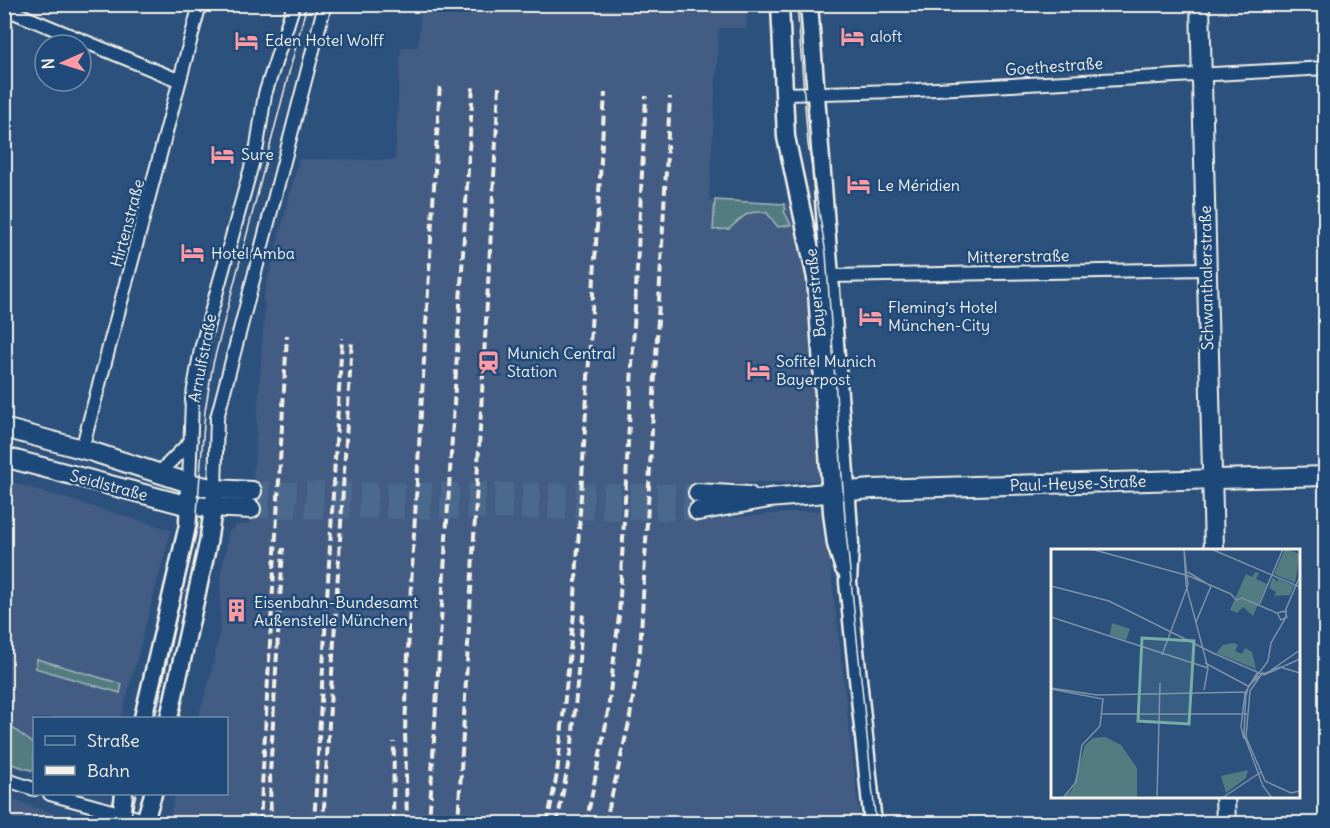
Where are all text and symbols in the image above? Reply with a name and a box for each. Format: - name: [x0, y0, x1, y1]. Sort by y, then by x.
- hotel icon: aloft: [839, 23, 865, 49]
- place label: aloft: [870, 26, 903, 46]
- hotel icon: Eden Hotel Wolff: [234, 27, 260, 53]
- place label: Eden Hotel Wolff: [265, 30, 385, 50]
- north arrow: [33, 33, 93, 93]
- street label: Goethestraße: [1004, 53, 1104, 79]
- text: N: [38, 58, 58, 70]
- hotel icon: Sure: [210, 141, 236, 167]
- place label: Sure: [241, 144, 274, 164]
- hotel icon: Le Méridien: [846, 172, 872, 198]
- place label: Le Méridien: [877, 175, 960, 195]
- street label: Hirtenstraße: [106, 177, 148, 269]
- street label: Schwanthalerstraße: [1195, 205, 1217, 351]
- hotel icon: Hotel Amba: [180, 240, 206, 266]
- place label: Hotel Amba: [211, 243, 295, 263]
- street label: Mittererstraße: [967, 245, 1069, 267]
- street label: Bayerstraße: [800, 248, 830, 338]
- place label: Fleming’s Hotel München-City: [888, 297, 997, 335]
- hotel icon: Fleming’s Hotel München-City: [857, 303, 883, 329]
- street label: Arnulfstraße: [184, 312, 220, 404]
- place label: Munich Central Station: [507, 343, 616, 381]
- station icon: Munich Central Station: [476, 349, 502, 375]
- place label: Sofitel Munich Bayerpost: [776, 351, 876, 389]
- hotel icon: Sofitel Munich Bayerpost: [745, 357, 771, 383]
- street label: Seidlstraße: [68, 465, 150, 505]
- street label: Paul-Heyse-Straße: [1010, 471, 1146, 495]
- inset map: [1051, 549, 1300, 798]
- place label: Eisenbahn-Bundesamt Außenstelle München: [254, 592, 419, 630]
- building icon: Eisenbahn-Bundesamt Außenstelle München: [223, 598, 249, 624]
- legend: [33, 717, 228, 795]
- text: Straße: [87, 729, 140, 752]
- text: Bahn: [87, 759, 130, 782]

